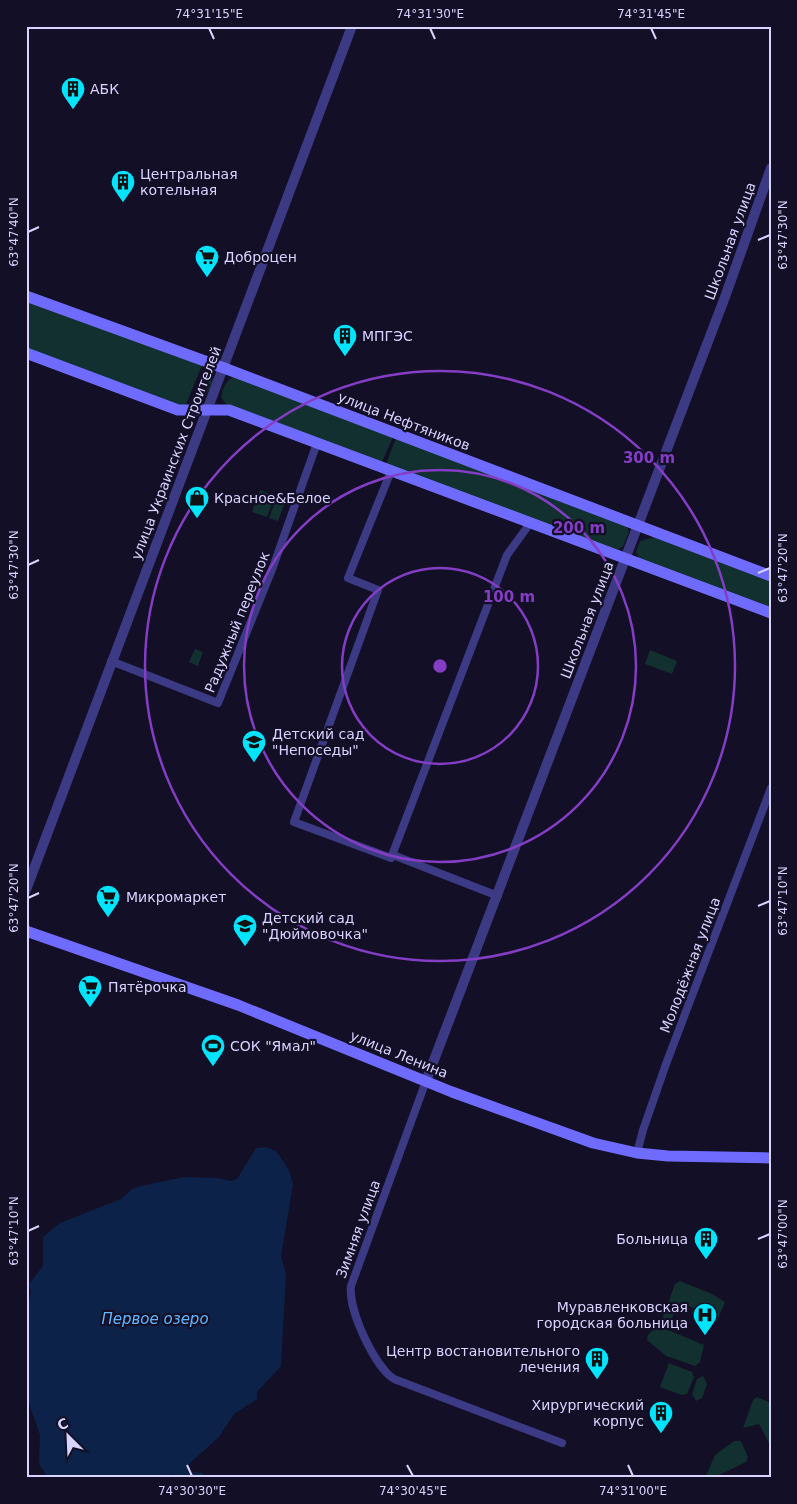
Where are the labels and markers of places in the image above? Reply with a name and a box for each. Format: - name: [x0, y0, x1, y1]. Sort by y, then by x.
- building icon: АБК: [60, 76, 86, 110]
- place label: АБК: [90, 81, 119, 97]
- place label: Центральная котельная: [140, 166, 238, 198]
- building icon: Центральная котельная: [110, 169, 136, 203]
- supermarket icon: Доброцен: [194, 244, 220, 278]
- place label: Доброцен: [224, 249, 297, 265]
- building icon: МПГЭС: [332, 323, 358, 357]
- place label: МПГЭС: [362, 328, 413, 344]
- shop icon: Красное&Белое: [184, 485, 210, 519]
- place label: Красное&Белое: [214, 490, 331, 506]
- centre of rings: [431, 657, 449, 675]
- place label: Детский сад "Непоседы": [272, 726, 364, 758]
- school or university icon: Детский сад "Непоседы": [241, 729, 267, 763]
- supermarket icon: Микромаркет: [95, 884, 121, 918]
- place label: Микромаркет: [126, 889, 226, 905]
- place label: Детский сад "Дюймовочка": [262, 910, 368, 942]
- school or university icon: Детский сад "Дюймовочка": [232, 913, 258, 947]
- supermarket icon: Пятёрочка: [77, 974, 103, 1008]
- place label: Пятёрочка: [108, 979, 186, 995]
- sports icon: СОК "Ямал": [200, 1033, 226, 1067]
- place label: СОК "Ямал": [230, 1038, 316, 1054]
- building icon: Больница: [693, 1226, 719, 1260]
- place label: Больница: [616, 1231, 688, 1247]
- place label: Муравленковская городская больница: [537, 1299, 688, 1331]
- hospital icon: Муравленковская городская больница: [692, 1302, 718, 1336]
- place label: Центр востановительного лечения: [386, 1343, 580, 1375]
- building icon: Центр востановительного лечения: [584, 1346, 610, 1380]
- place label: Хирургический корпус: [532, 1397, 644, 1429]
- building icon: Хирургический корпус: [648, 1400, 674, 1434]

